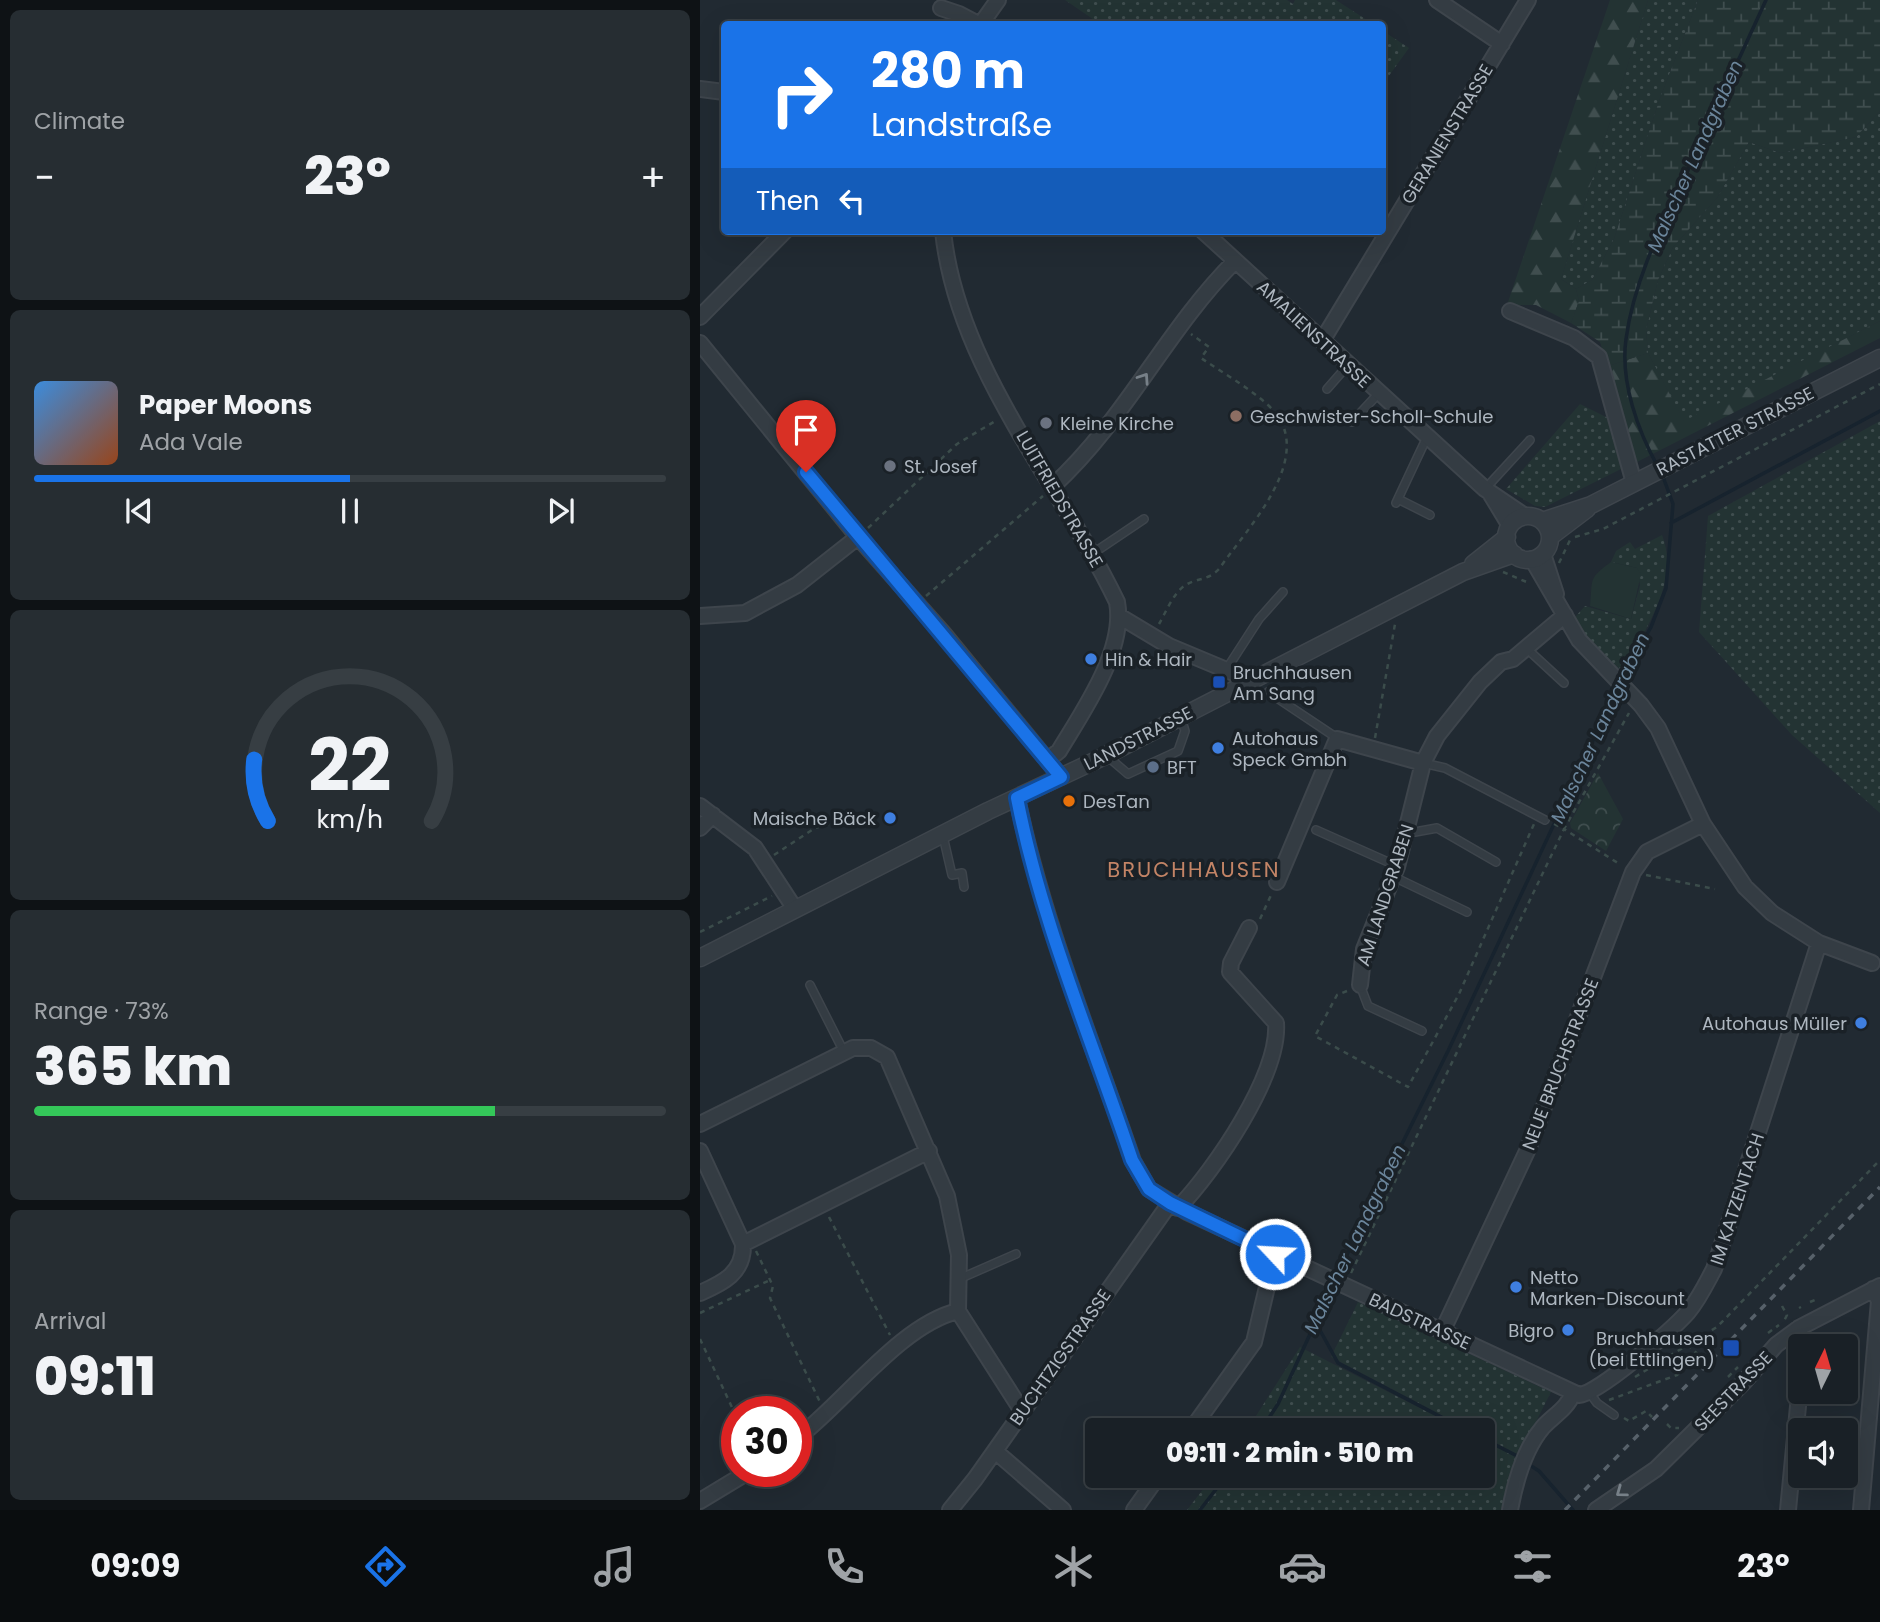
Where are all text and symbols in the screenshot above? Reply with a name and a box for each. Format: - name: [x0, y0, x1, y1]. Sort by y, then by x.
- text: 280 m: [871, 37, 1025, 105]
- icon: right: [756, 49, 847, 140]
- water label: Malscher Landgraben: [1640, 56, 1750, 256]
- street label: GERANIENSTRASSE: [1395, 59, 1499, 209]
- text: Landstraße: [871, 102, 1052, 147]
- text: Climate: [34, 105, 125, 137]
- text: 23°: [304, 140, 391, 213]
- text: −: [34, 151, 55, 204]
- text: +: [640, 151, 666, 204]
- icon: left: [833, 182, 871, 220]
- text: Then: [756, 183, 819, 219]
- street label: AMALIENSTRASSE: [1251, 275, 1377, 393]
- one-way arrow: [1136, 373, 1148, 386]
- street label: RASTATTER STRASSE: [1652, 380, 1818, 482]
- text: Paper Moons: [139, 387, 312, 423]
- pin: [776, 400, 836, 472]
- place label: Geschwister-Scholl-Schule: [1250, 404, 1493, 429]
- marker: Geschwister-Scholl-Schule: [1228, 408, 1244, 424]
- icon: arrive: [787, 411, 825, 449]
- place label: Kleine Kirche: [1060, 411, 1174, 436]
- marker: Kleine Kirche: [1038, 415, 1054, 431]
- text: Ada Vale: [139, 426, 243, 458]
- street label: LUITFRIEDSTRASSE: [1011, 426, 1109, 572]
- place label: St. Josef: [904, 454, 977, 479]
- marker: St. Josef: [882, 458, 898, 474]
- icon: previous: [120, 492, 158, 530]
- icon: pause: [331, 492, 369, 530]
- icon: next: [542, 492, 580, 530]
- water label: Malscher Landgraben: [1544, 628, 1656, 828]
- place label: Hin & Hair: [1105, 647, 1192, 672]
- marker: Hin & Hair: [1083, 651, 1099, 667]
- place label: Bruchhausen Am Sang: [1233, 660, 1352, 706]
- marker: Bruchhausen Am Sang: [1211, 674, 1227, 690]
- street label: LANDSTRASSE: [1079, 700, 1197, 776]
- text: 22: [308, 715, 392, 816]
- place label: Autohaus Speck Gmbh: [1232, 726, 1347, 772]
- marker: Autohaus Speck Gmbh: [1210, 740, 1226, 756]
- place label: BFT: [1167, 755, 1197, 780]
- marker: BFT: [1145, 759, 1161, 775]
- place label: DesTan: [1083, 789, 1150, 814]
- marker: DesTan: [1061, 793, 1077, 809]
- text: km/h: [317, 802, 383, 837]
- place label: Maische Bäck: [753, 806, 877, 831]
- marker: Maische Bäck: [882, 810, 898, 826]
- street label: AM LANDGRABEN: [1350, 821, 1420, 969]
- district label: BRUCHHAUSEN: [1107, 855, 1281, 884]
- street label: NEUE BRUCHSTRASSE: [1516, 974, 1604, 1154]
- text: Range · 73%: [34, 995, 169, 1027]
- place label: Autohaus Müller: [1702, 1011, 1847, 1036]
- marker: Autohaus Müller: [1853, 1015, 1869, 1031]
- text: 365 km: [34, 1030, 232, 1103]
- street label: IM KATZENTACH: [1704, 1130, 1770, 1268]
- water label: Malscher Landgraben: [1297, 1140, 1413, 1338]
- position arrow: [1238, 1217, 1312, 1291]
- place label: Netto Marken-Discount: [1530, 1265, 1685, 1311]
- marker: Netto Marken-Discount: [1508, 1279, 1524, 1295]
- street label: BUCHTZIGSTRASSE: [1004, 1284, 1116, 1430]
- street label: BADSTRASSE: [1365, 1287, 1475, 1355]
- text: Arrival: [34, 1305, 106, 1337]
- place label: Bigro: [1508, 1318, 1554, 1343]
- marker: Bigro: [1560, 1322, 1576, 1338]
- place label: Bruchhausen (bei Ettlingen): [1589, 1326, 1715, 1372]
- north arrow: [1788, 1334, 1858, 1404]
- map controls: [1788, 1334, 1858, 1488]
- marker: Bruchhausen (bei Ettlingen): [1721, 1338, 1741, 1358]
- text: 09:11: [34, 1340, 156, 1413]
- street label: SEESTRASSE: [1688, 1345, 1778, 1437]
- speed limit sign: 30: [721, 1396, 812, 1487]
- button: sound: [1788, 1418, 1858, 1488]
- text: 09:11 · 2 min · 510 m: [1166, 1435, 1414, 1471]
- one-way arrow: [1616, 1483, 1629, 1496]
- icon: directions: [361, 1542, 410, 1591]
- icon: music: [590, 1542, 639, 1591]
- icon: phone: [820, 1542, 869, 1591]
- icon: climate: [1049, 1542, 1098, 1591]
- icon: car: [1278, 1542, 1327, 1591]
- icon: filters: [1508, 1542, 1557, 1591]
- text: 09:09: [90, 1543, 180, 1588]
- text: 23°: [1737, 1543, 1790, 1588]

